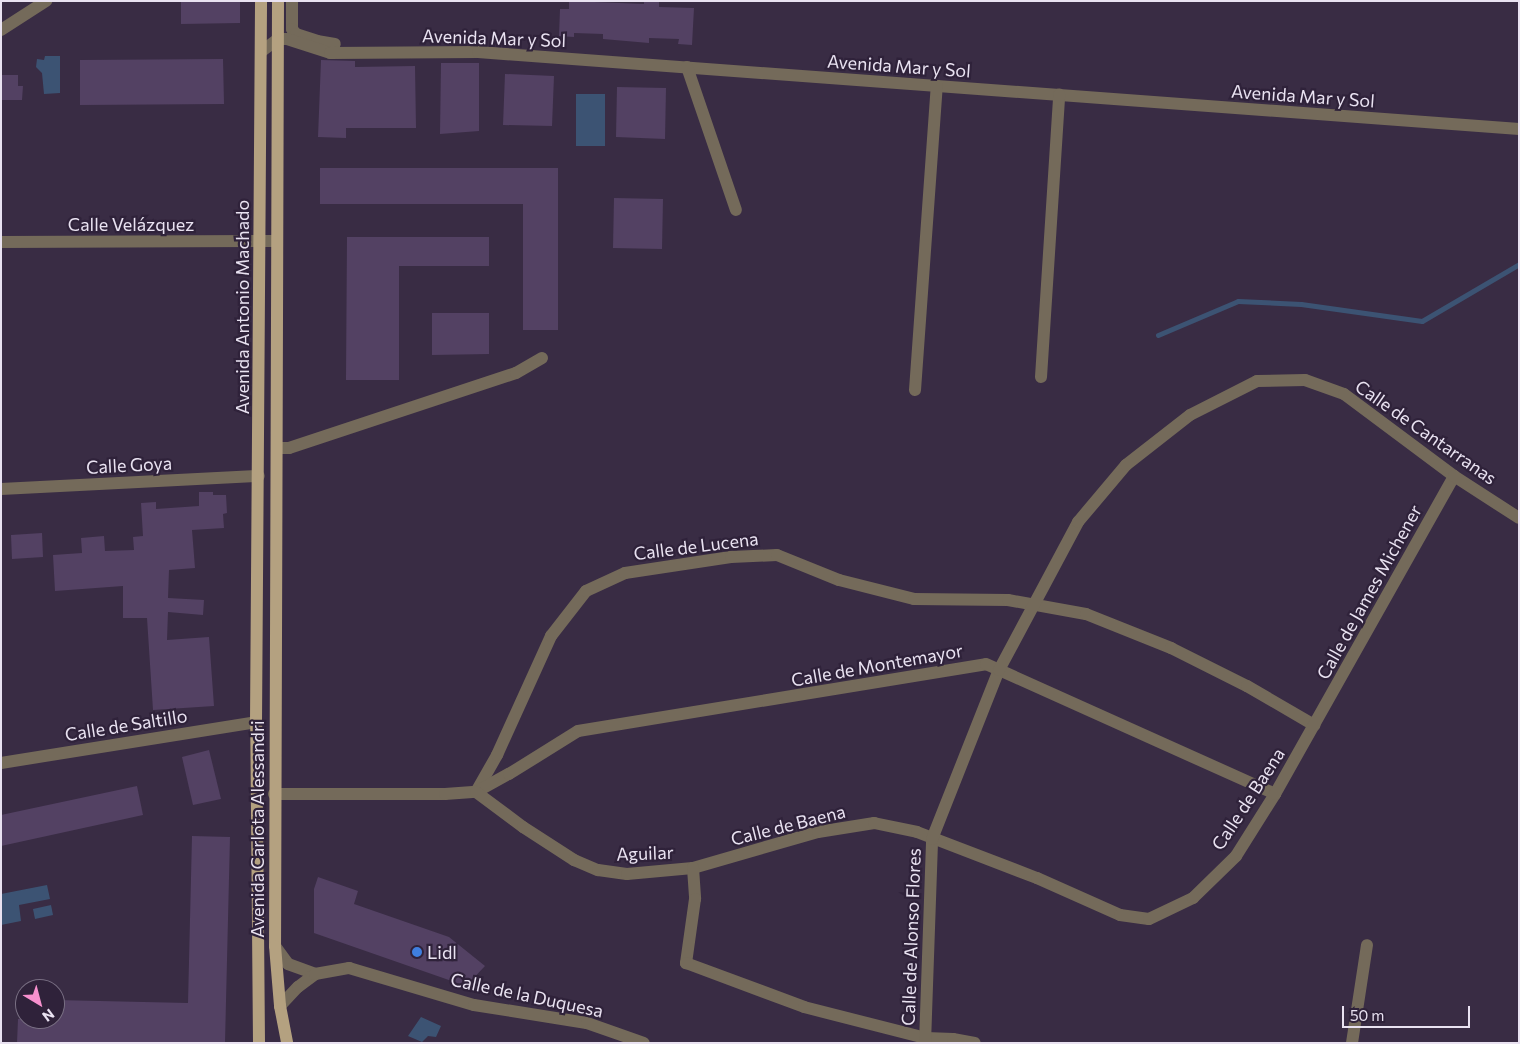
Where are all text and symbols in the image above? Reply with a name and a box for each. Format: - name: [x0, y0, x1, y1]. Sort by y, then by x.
- street label: Avenida Mar y Sol: [422, 25, 566, 51]
- street label: Avenida Mar y Sol: [826, 50, 972, 82]
- street label: Avenida Mar y Sol: [1230, 80, 1376, 112]
- street label: Avenida Antonio Machado: [231, 200, 253, 414]
- street label: Calle Velázquez: [68, 213, 194, 235]
- street label: Calle de Cantarranas: [1351, 375, 1501, 489]
- street label: Calle Goya: [85, 452, 173, 478]
- street label: Calle de James Michener: [1312, 501, 1426, 683]
- street label: Calle de Lucena: [632, 528, 760, 564]
- street label: Calle de Montemayor: [789, 639, 965, 691]
- street label: Calle de Saltillo: [63, 705, 189, 745]
- street label: Avenida Carlota Alessandri: [246, 720, 268, 938]
- street label: Calle de Baena: [1207, 744, 1289, 854]
- street label: Calle de Baena: [728, 800, 848, 850]
- street label: Aguilar: [616, 841, 674, 865]
- street label: Calle de Alonso Flores: [897, 848, 925, 1026]
- place label: Lidl: [427, 941, 457, 963]
- marker: Lidl: [411, 946, 423, 958]
- street label: Calle de la Duquesa: [449, 968, 605, 1022]
- north arrow: [15, 979, 65, 1029]
- scale bar: [1345, 996, 1472, 1028]
- text: N: [39, 1006, 58, 1026]
- text: 50 m: [1350, 1006, 1384, 1024]

